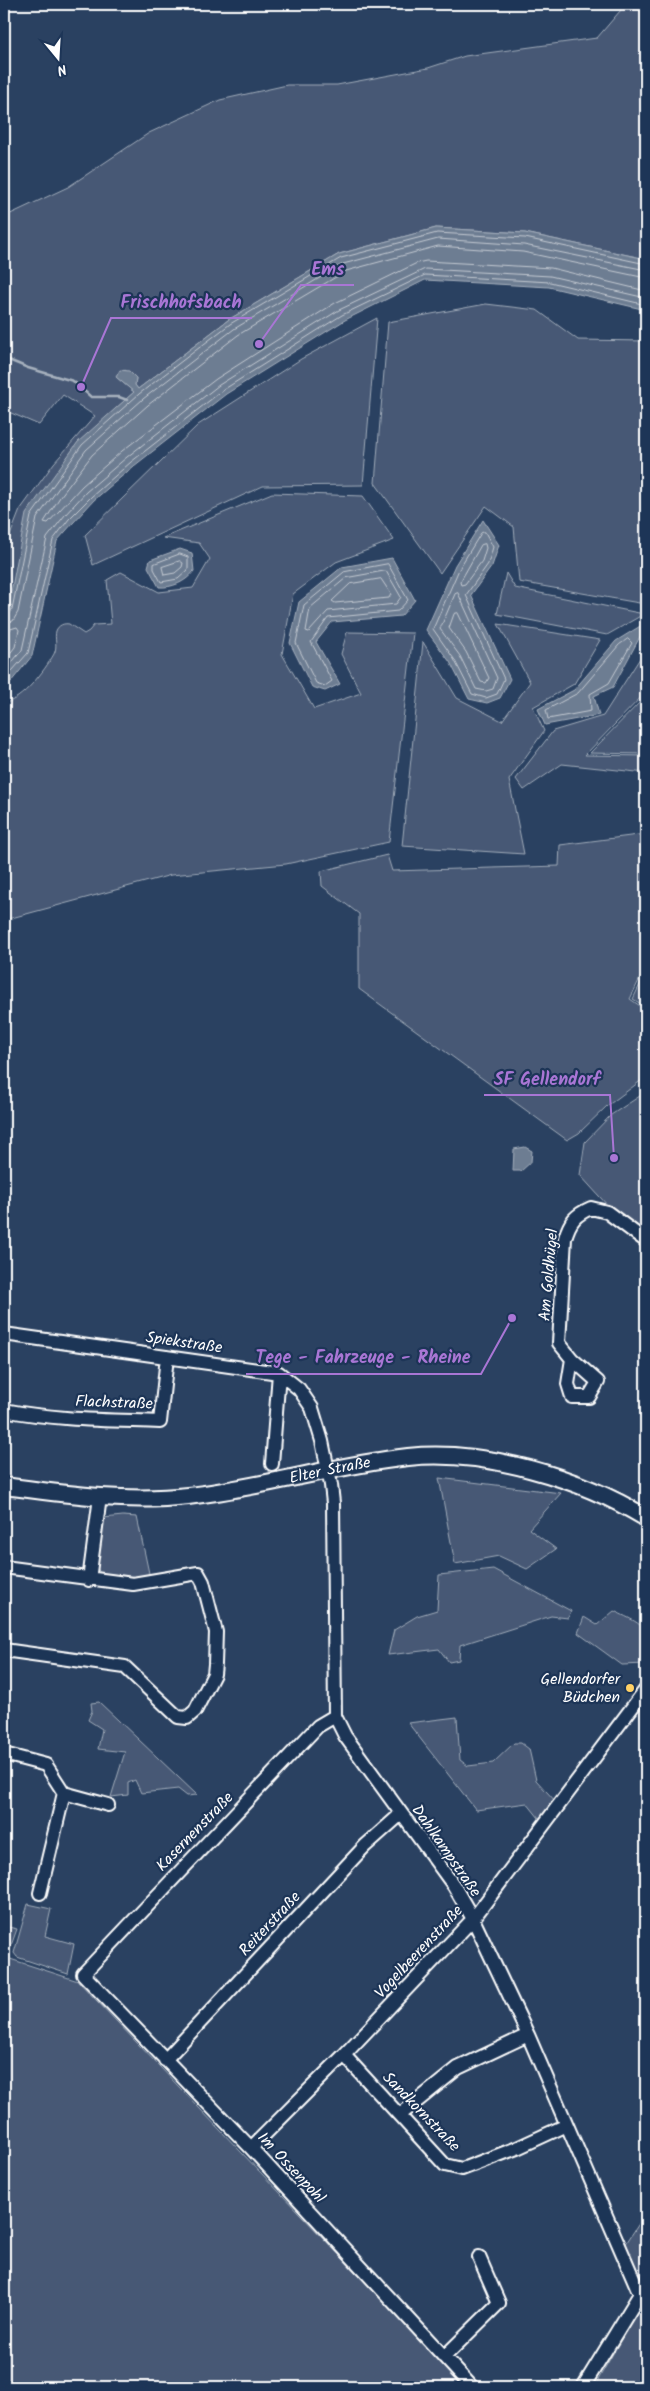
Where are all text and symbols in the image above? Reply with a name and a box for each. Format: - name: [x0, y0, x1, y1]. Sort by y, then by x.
- north arrow: [32, 32, 82, 82]
- text: N: [54, 58, 69, 81]
- callout: Ems: [301, 252, 354, 285]
- text: Ems: [311, 256, 345, 285]
- callout: Frischhofsbach: [111, 285, 252, 318]
- text: Frischhofsbach: [120, 289, 242, 318]
- callout: SF Gellendorf: [484, 1062, 610, 1095]
- text: SF Gellendorf: [494, 1066, 603, 1095]
- street label: Am Goldhügel: [533, 1228, 566, 1322]
- street label: Spiekstraße: [144, 1325, 224, 1361]
- callout: Tege - Fahrzeuge - Rheine: [246, 1341, 481, 1374]
- text: Tege - Fahrzeuge - Rheine: [255, 1344, 471, 1373]
- street label: Flachstraße: [75, 1389, 153, 1417]
- street label: Elter Straße: [287, 1450, 372, 1491]
- place label: Gellendorfer Büdchen: [540, 1667, 622, 1710]
- marker: Gellendorfer Büdchen: [624, 1682, 636, 1694]
- street label: Kasernenstraße: [150, 1786, 240, 1878]
- street label: Dahlkampstraße: [405, 1800, 487, 1902]
- street label: Reiterstraße: [233, 1886, 307, 1962]
- street label: Vogelbeerenstraße: [369, 1899, 469, 2005]
- street label: Sandkornstraße: [376, 2066, 466, 2158]
- street label: Im Ossenpohl: [251, 2126, 331, 2210]

